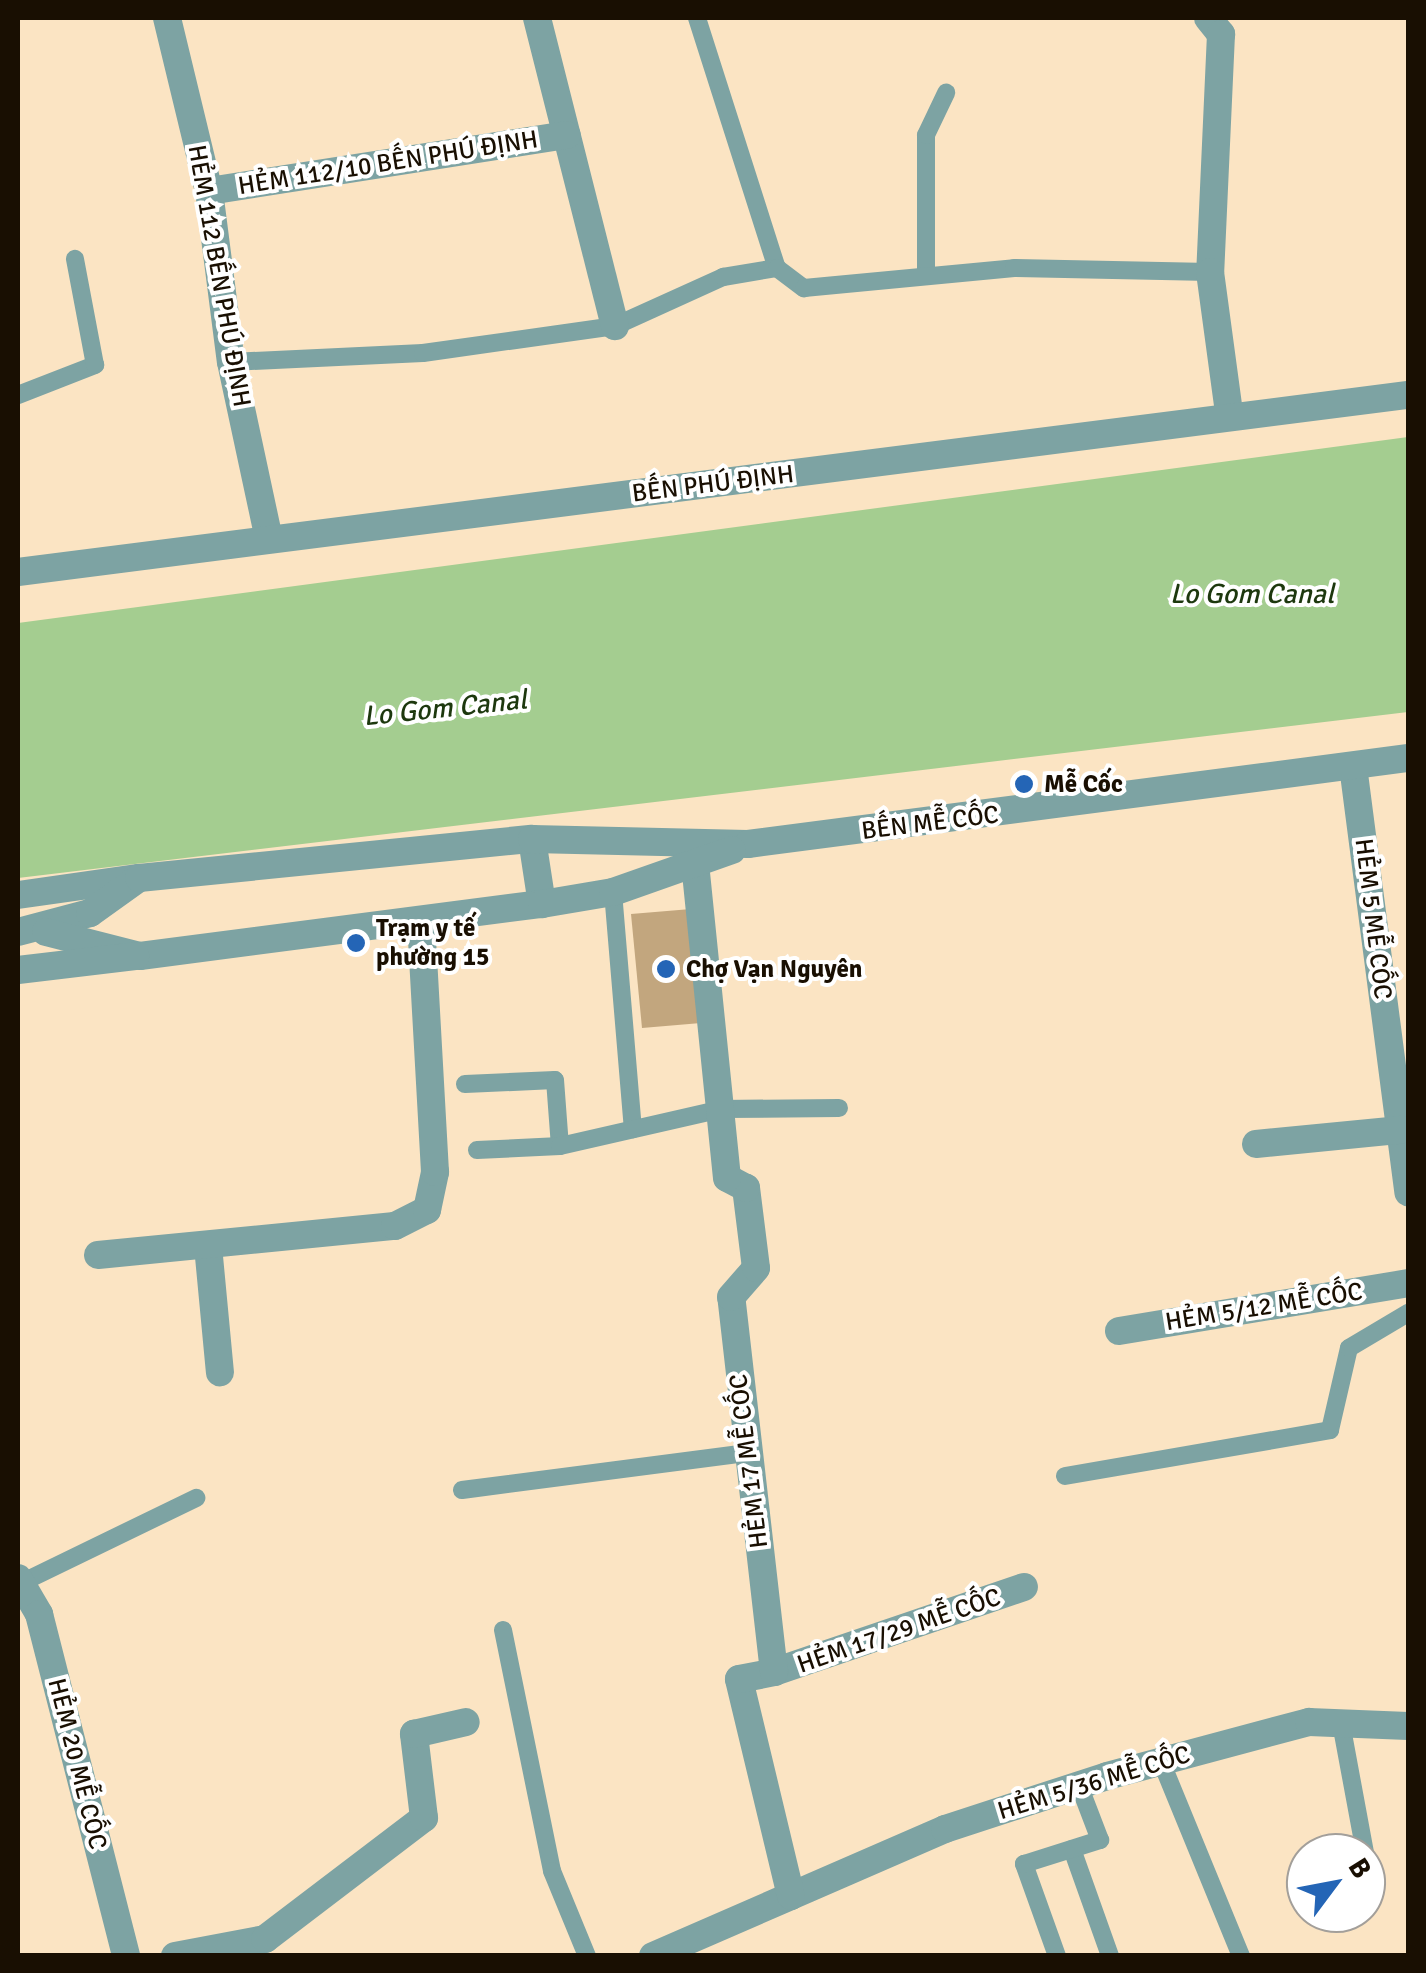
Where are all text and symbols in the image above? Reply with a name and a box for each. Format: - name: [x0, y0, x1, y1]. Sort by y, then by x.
- street label: HẺM 112/10 BẾN PHÚ ĐỊNH: [236, 124, 540, 202]
- street label: HẺM 112 BẾN PHÚ ĐỊNH: [181, 143, 257, 409]
- street label: BẾN PHÚ ĐỊNH: [630, 459, 796, 509]
- water label: Lo Gom Canal: [1170, 577, 1334, 611]
- water label: Lo Gom Canal: [362, 683, 528, 733]
- place label: Mễ Cốc: [1044, 769, 1123, 799]
- marker: Mễ Cốc: [1013, 773, 1035, 795]
- street label: BẾN MỄ CỐC: [860, 800, 1000, 846]
- street label: HẺM 5 MỄ CỐC: [1348, 837, 1398, 1001]
- place label: Trạm y tế phường 15: [376, 914, 490, 973]
- marker: Trạm y tế phường 15: [345, 932, 367, 954]
- place label: Chợ Vạn Nguyên: [686, 954, 862, 984]
- marker: Chợ Vạn Nguyên: [655, 958, 677, 980]
- street label: HẺM 5/12 MỄ CỐC: [1163, 1277, 1365, 1337]
- street label: HẺM 17 MỄ CỐC: [723, 1372, 775, 1550]
- street label: HẺM 17/29 MỄ CỐC: [793, 1582, 1005, 1680]
- street label: HẺM 20 MỄ CỐC: [41, 1675, 113, 1853]
- street label: HẺM 5/36 MỄ CỐC: [994, 1739, 1194, 1827]
- north arrow: [1286, 1833, 1386, 1933]
- text: B: [1341, 1852, 1379, 1884]

